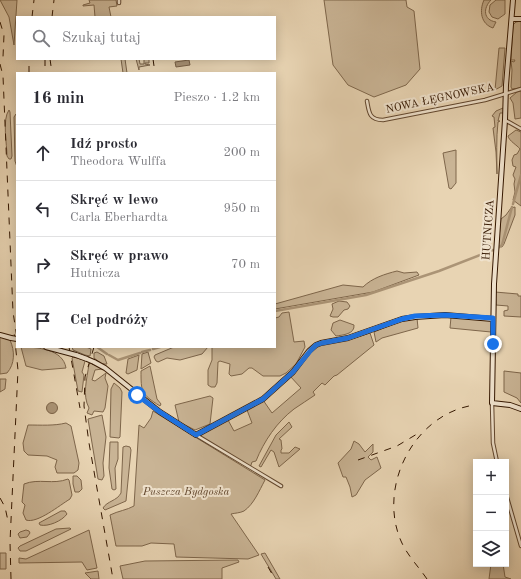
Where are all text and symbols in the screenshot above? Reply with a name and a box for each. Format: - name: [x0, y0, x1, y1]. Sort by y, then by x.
- search box: [16, 16, 276, 60]
- icon: search: [30, 27, 52, 49]
- text: Szukaj tutaj: [62, 31, 141, 46]
- street label: NOWA ŁĘGNOWSKA: [385, 82, 496, 116]
- text: 16 min: [32, 90, 85, 107]
- text: Pieszo · 1.2 km: [173, 91, 260, 104]
- text: Idź prosto: [70, 137, 137, 152]
- icon: ahead: [32, 142, 54, 164]
- text: 200 m: [223, 146, 260, 159]
- text: Theodora Wulffa: [70, 155, 166, 168]
- text: Skręć w lewo: [70, 193, 158, 208]
- icon: left: [32, 198, 54, 220]
- street label: HUTNICZA: [481, 199, 497, 261]
- text: 950 m: [223, 202, 260, 215]
- text: Carla Eberhardta: [70, 211, 168, 224]
- text: Skręć w prawo: [70, 249, 169, 264]
- icon: right: [32, 254, 54, 276]
- text: 70 m: [231, 258, 260, 271]
- text: Hutnicza: [70, 267, 120, 280]
- icon: arrive: [32, 310, 54, 332]
- text: Cel podróży: [70, 313, 148, 328]
- route end: [484, 335, 502, 353]
- route start: [128, 386, 146, 404]
- map controls: [473, 459, 509, 567]
- button: +: [473, 459, 509, 495]
- park label: Puszcza Bydgoska: [142, 487, 229, 498]
- button: −: [473, 495, 509, 531]
- button: layers: [473, 531, 509, 567]

